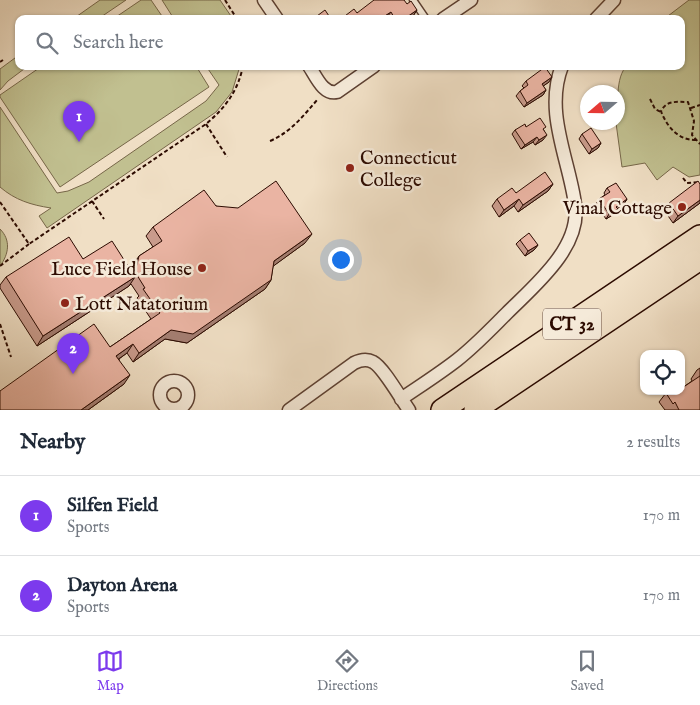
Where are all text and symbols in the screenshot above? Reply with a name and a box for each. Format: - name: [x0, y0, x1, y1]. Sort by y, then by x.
- search box: [15, 15, 685, 70]
- icon: search: [33, 29, 61, 57]
- text: Search here: [73, 31, 164, 55]
- north arrow: [580, 85, 625, 130]
- pin: 1: [63, 101, 95, 142]
- place label: Connecticut College: [360, 147, 457, 193]
- marker: Connecticut College: [344, 162, 356, 174]
- place label: Vinal Cottage: [562, 197, 672, 221]
- marker: Vinal Cottage: [676, 201, 688, 213]
- your location: [328, 247, 354, 273]
- place label: Luce Field House: [51, 258, 192, 282]
- marker: Luce Field House: [196, 262, 208, 274]
- place label: Lott Natatorium: [75, 293, 208, 317]
- marker: Lott Natatorium: [59, 297, 71, 309]
- road number: CT 32: [543, 308, 601, 339]
- pin: 2: [57, 333, 89, 374]
- map controls: [640, 350, 685, 395]
- button: locate: [640, 350, 685, 395]
- text: Nearby: [20, 429, 85, 456]
- text: 2 results: [626, 433, 680, 453]
- text: Silfen Field: [67, 494, 158, 518]
- text: 1: [33, 506, 39, 526]
- text: 170 m: [643, 506, 680, 526]
- text: Sports: [67, 518, 109, 538]
- text: Dayton Arena: [67, 574, 177, 598]
- text: 2: [32, 586, 40, 606]
- text: 170 m: [643, 586, 680, 606]
- text: Sports: [67, 598, 109, 618]
- tab: Map: [96, 647, 124, 695]
- tab: Directions: [317, 647, 378, 695]
- tab: Saved: [571, 647, 604, 695]

